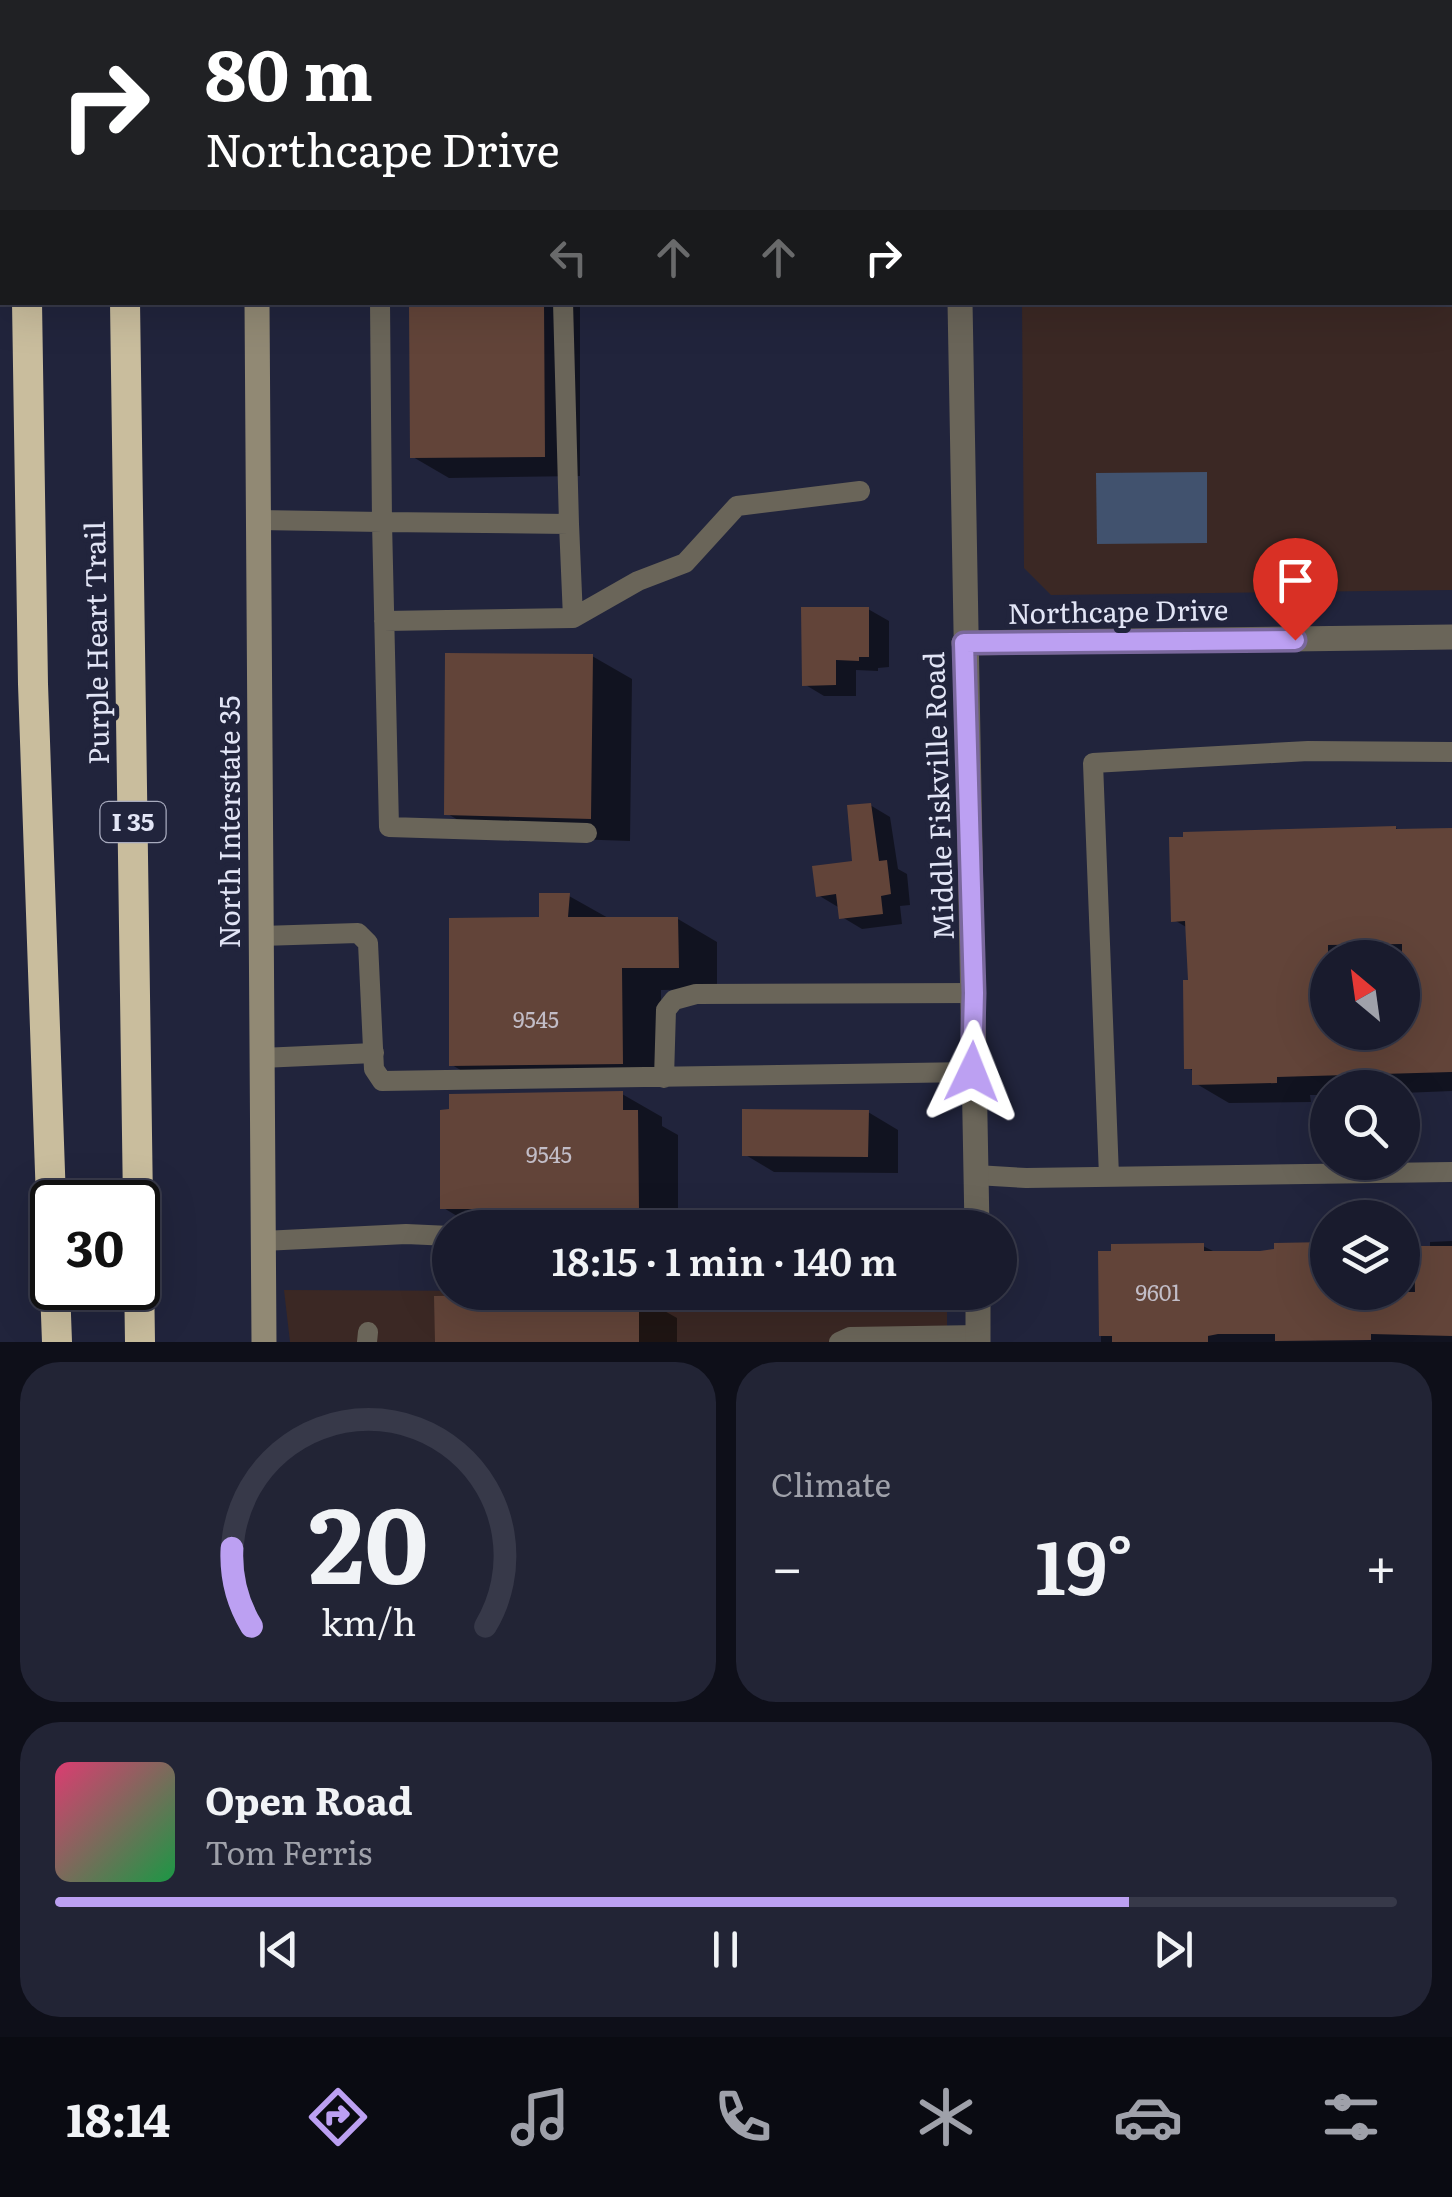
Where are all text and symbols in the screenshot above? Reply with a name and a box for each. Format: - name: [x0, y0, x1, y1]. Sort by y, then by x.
- text: 80 m: [205, 19, 373, 123]
- icon: right: [40, 40, 170, 170]
- text: Northcape Drive: [205, 114, 560, 181]
- icon: left: [541, 230, 596, 285]
- icon: ahead: [646, 230, 701, 285]
- icon: ahead: [751, 230, 806, 285]
- icon: right: [856, 230, 911, 285]
- street label: Purple Heart Trail: [72, 521, 118, 765]
- pin: [1253, 538, 1338, 641]
- icon: arrive: [1268, 553, 1323, 608]
- street label: Northcape Drive: [1007, 587, 1229, 633]
- street label: Middle Fiskville Road: [911, 651, 963, 941]
- street label: North Interstate 35: [207, 696, 249, 948]
- road number: I 35: [100, 802, 166, 842]
- north arrow: [1310, 940, 1420, 1050]
- map controls: [1310, 940, 1420, 1310]
- house number: 9545: [513, 1002, 559, 1035]
- position arrow: [920, 1020, 1024, 1124]
- button: search: [1310, 1070, 1420, 1180]
- house number: 9545: [526, 1137, 572, 1170]
- speed limit sign: 30: [30, 1180, 160, 1310]
- button: layers: [1310, 1200, 1420, 1310]
- text: 18:15 · 1 min · 140 m: [552, 1231, 897, 1288]
- house number: 9601: [1136, 1275, 1181, 1308]
- text: Climate: [771, 1459, 891, 1507]
- text: 20: [308, 1462, 428, 1616]
- text: 19°: [1035, 1507, 1133, 1618]
- text: −: [771, 1523, 803, 1605]
- text: +: [1365, 1523, 1397, 1605]
- text: km/h: [320, 1594, 416, 1647]
- text: Open Road: [205, 1770, 413, 1827]
- text: Tom Ferris: [205, 1827, 372, 1875]
- icon: previous: [251, 1922, 306, 1977]
- icon: pause: [698, 1922, 753, 1977]
- icon: next: [1146, 1922, 1201, 1977]
- icon: directions: [303, 2082, 373, 2152]
- icon: music: [505, 2082, 575, 2152]
- icon: phone: [708, 2082, 778, 2152]
- icon: climate: [911, 2082, 981, 2152]
- icon: car: [1113, 2082, 1183, 2152]
- icon: filters: [1316, 2082, 1386, 2152]
- text: 18:14: [66, 2084, 170, 2151]

